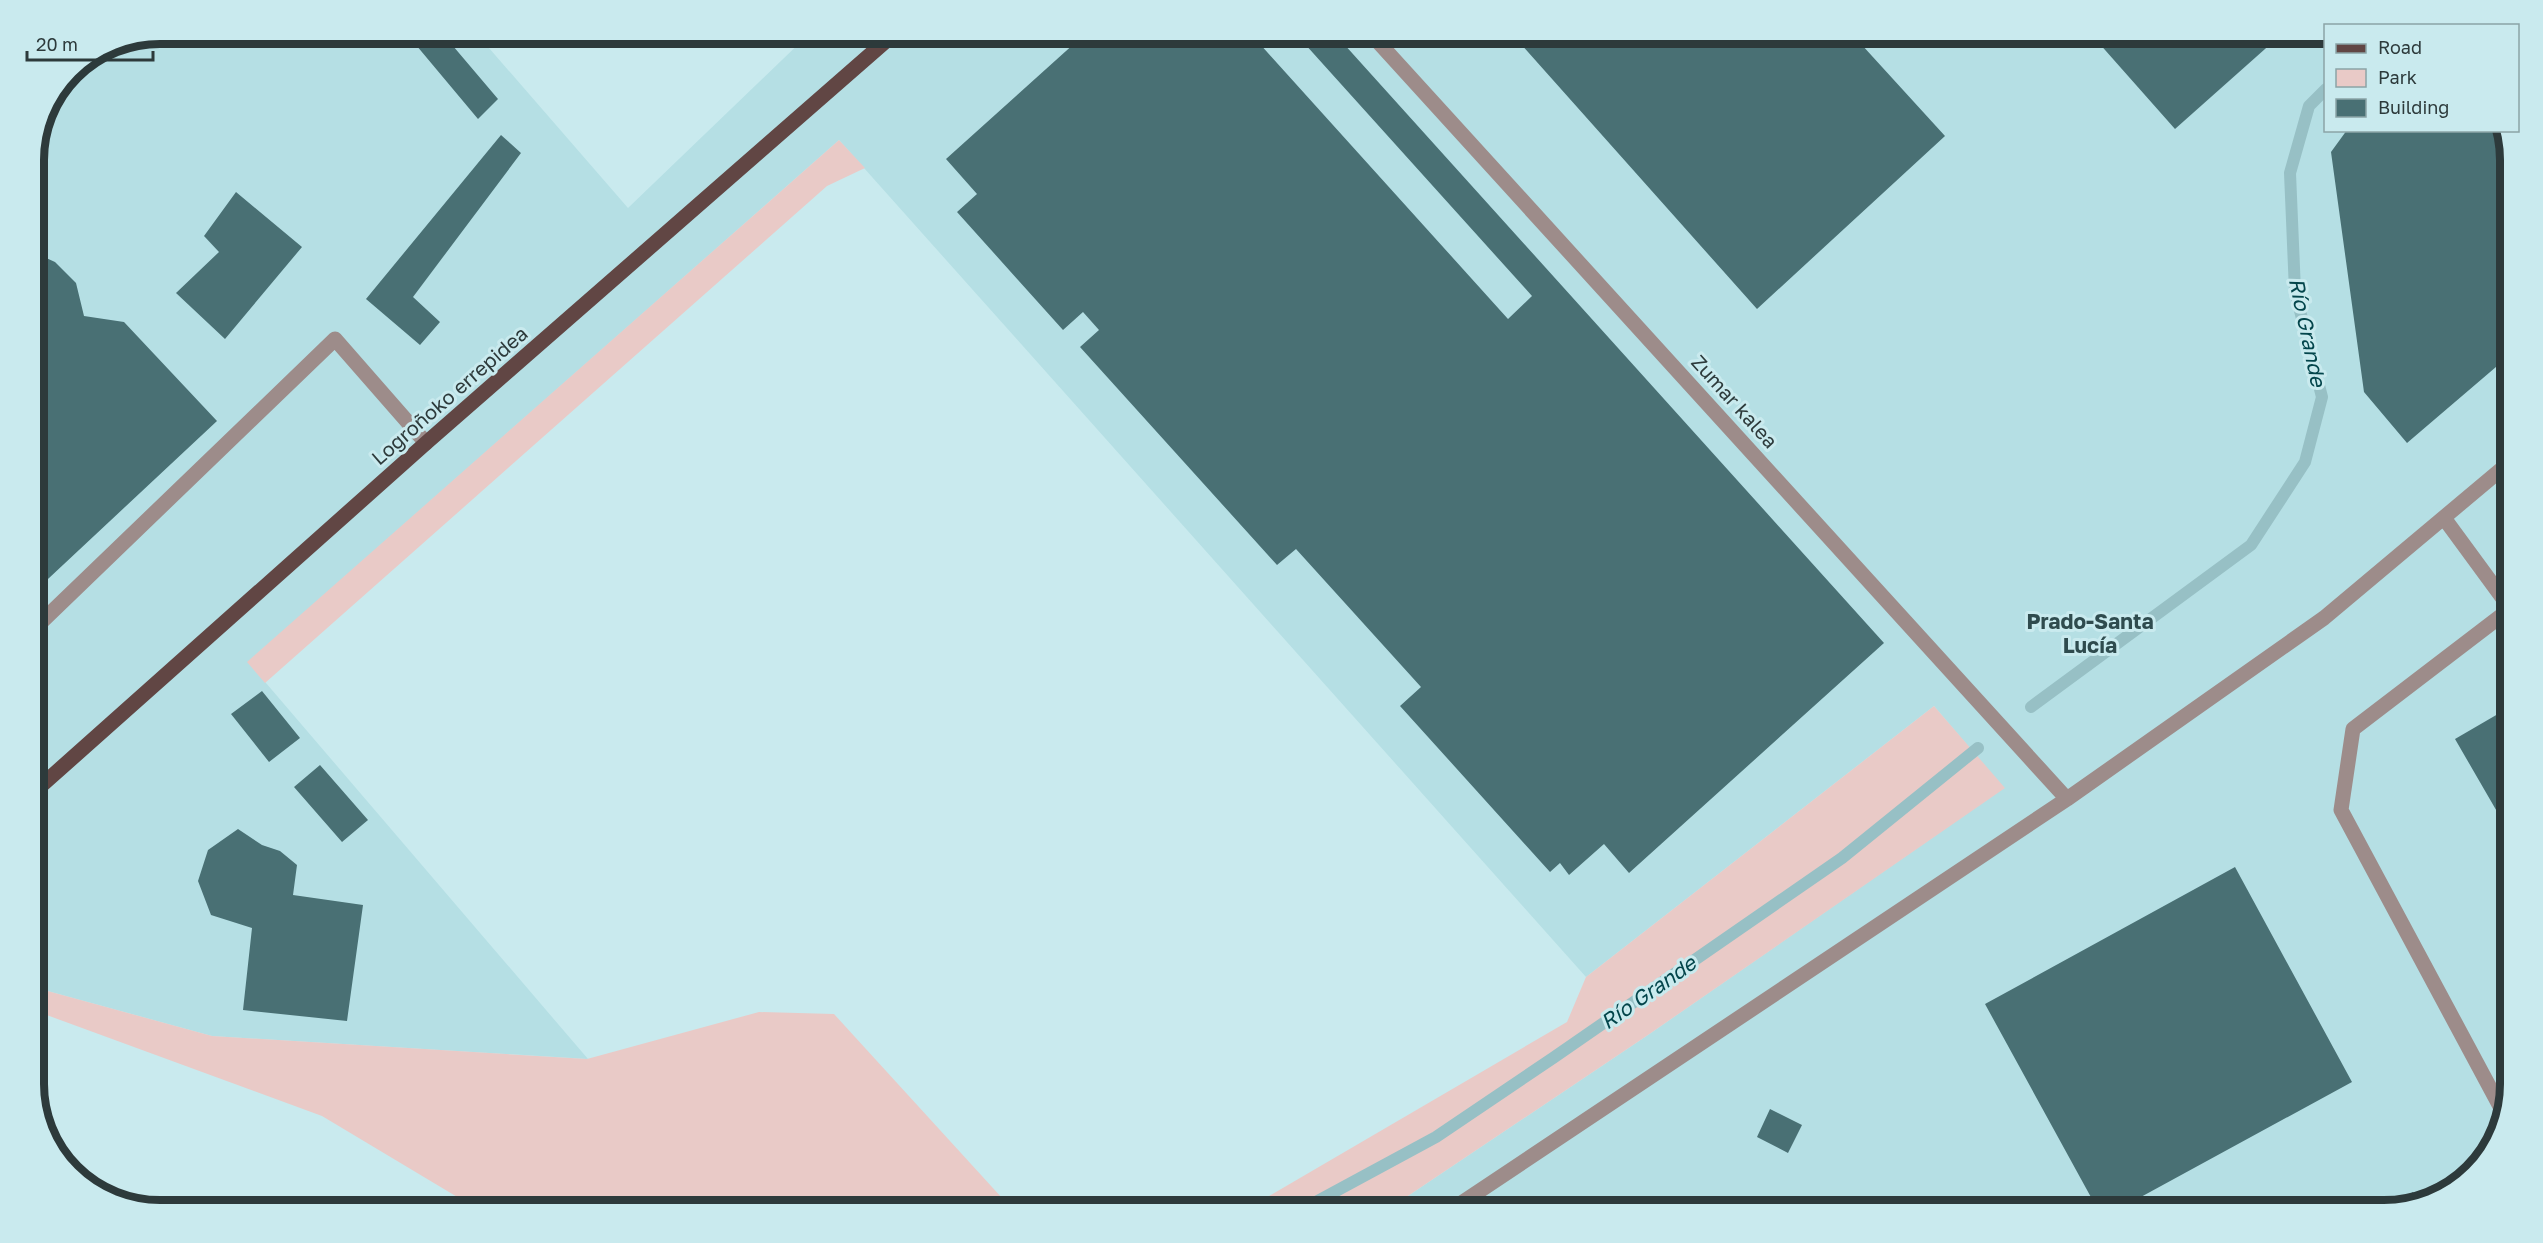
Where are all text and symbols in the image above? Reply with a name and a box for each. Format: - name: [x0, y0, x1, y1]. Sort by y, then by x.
- scale bar: [27, 24, 153, 62]
- legend: [2324, 24, 2519, 132]
- text: 20 m: [36, 33, 78, 55]
- text: Road: [2378, 36, 2422, 58]
- text: Park: [2378, 66, 2417, 88]
- text: Building: [2378, 96, 2449, 118]
- water label: Río Grande: [2284, 275, 2333, 390]
- street label: Logroñoko errepidea: [366, 321, 532, 469]
- street label: Zumar kalea: [1687, 349, 1783, 453]
- district label: Prado-Santa Lucía: [2026, 608, 2154, 658]
- water label: Río Grande: [1595, 949, 1702, 1034]

